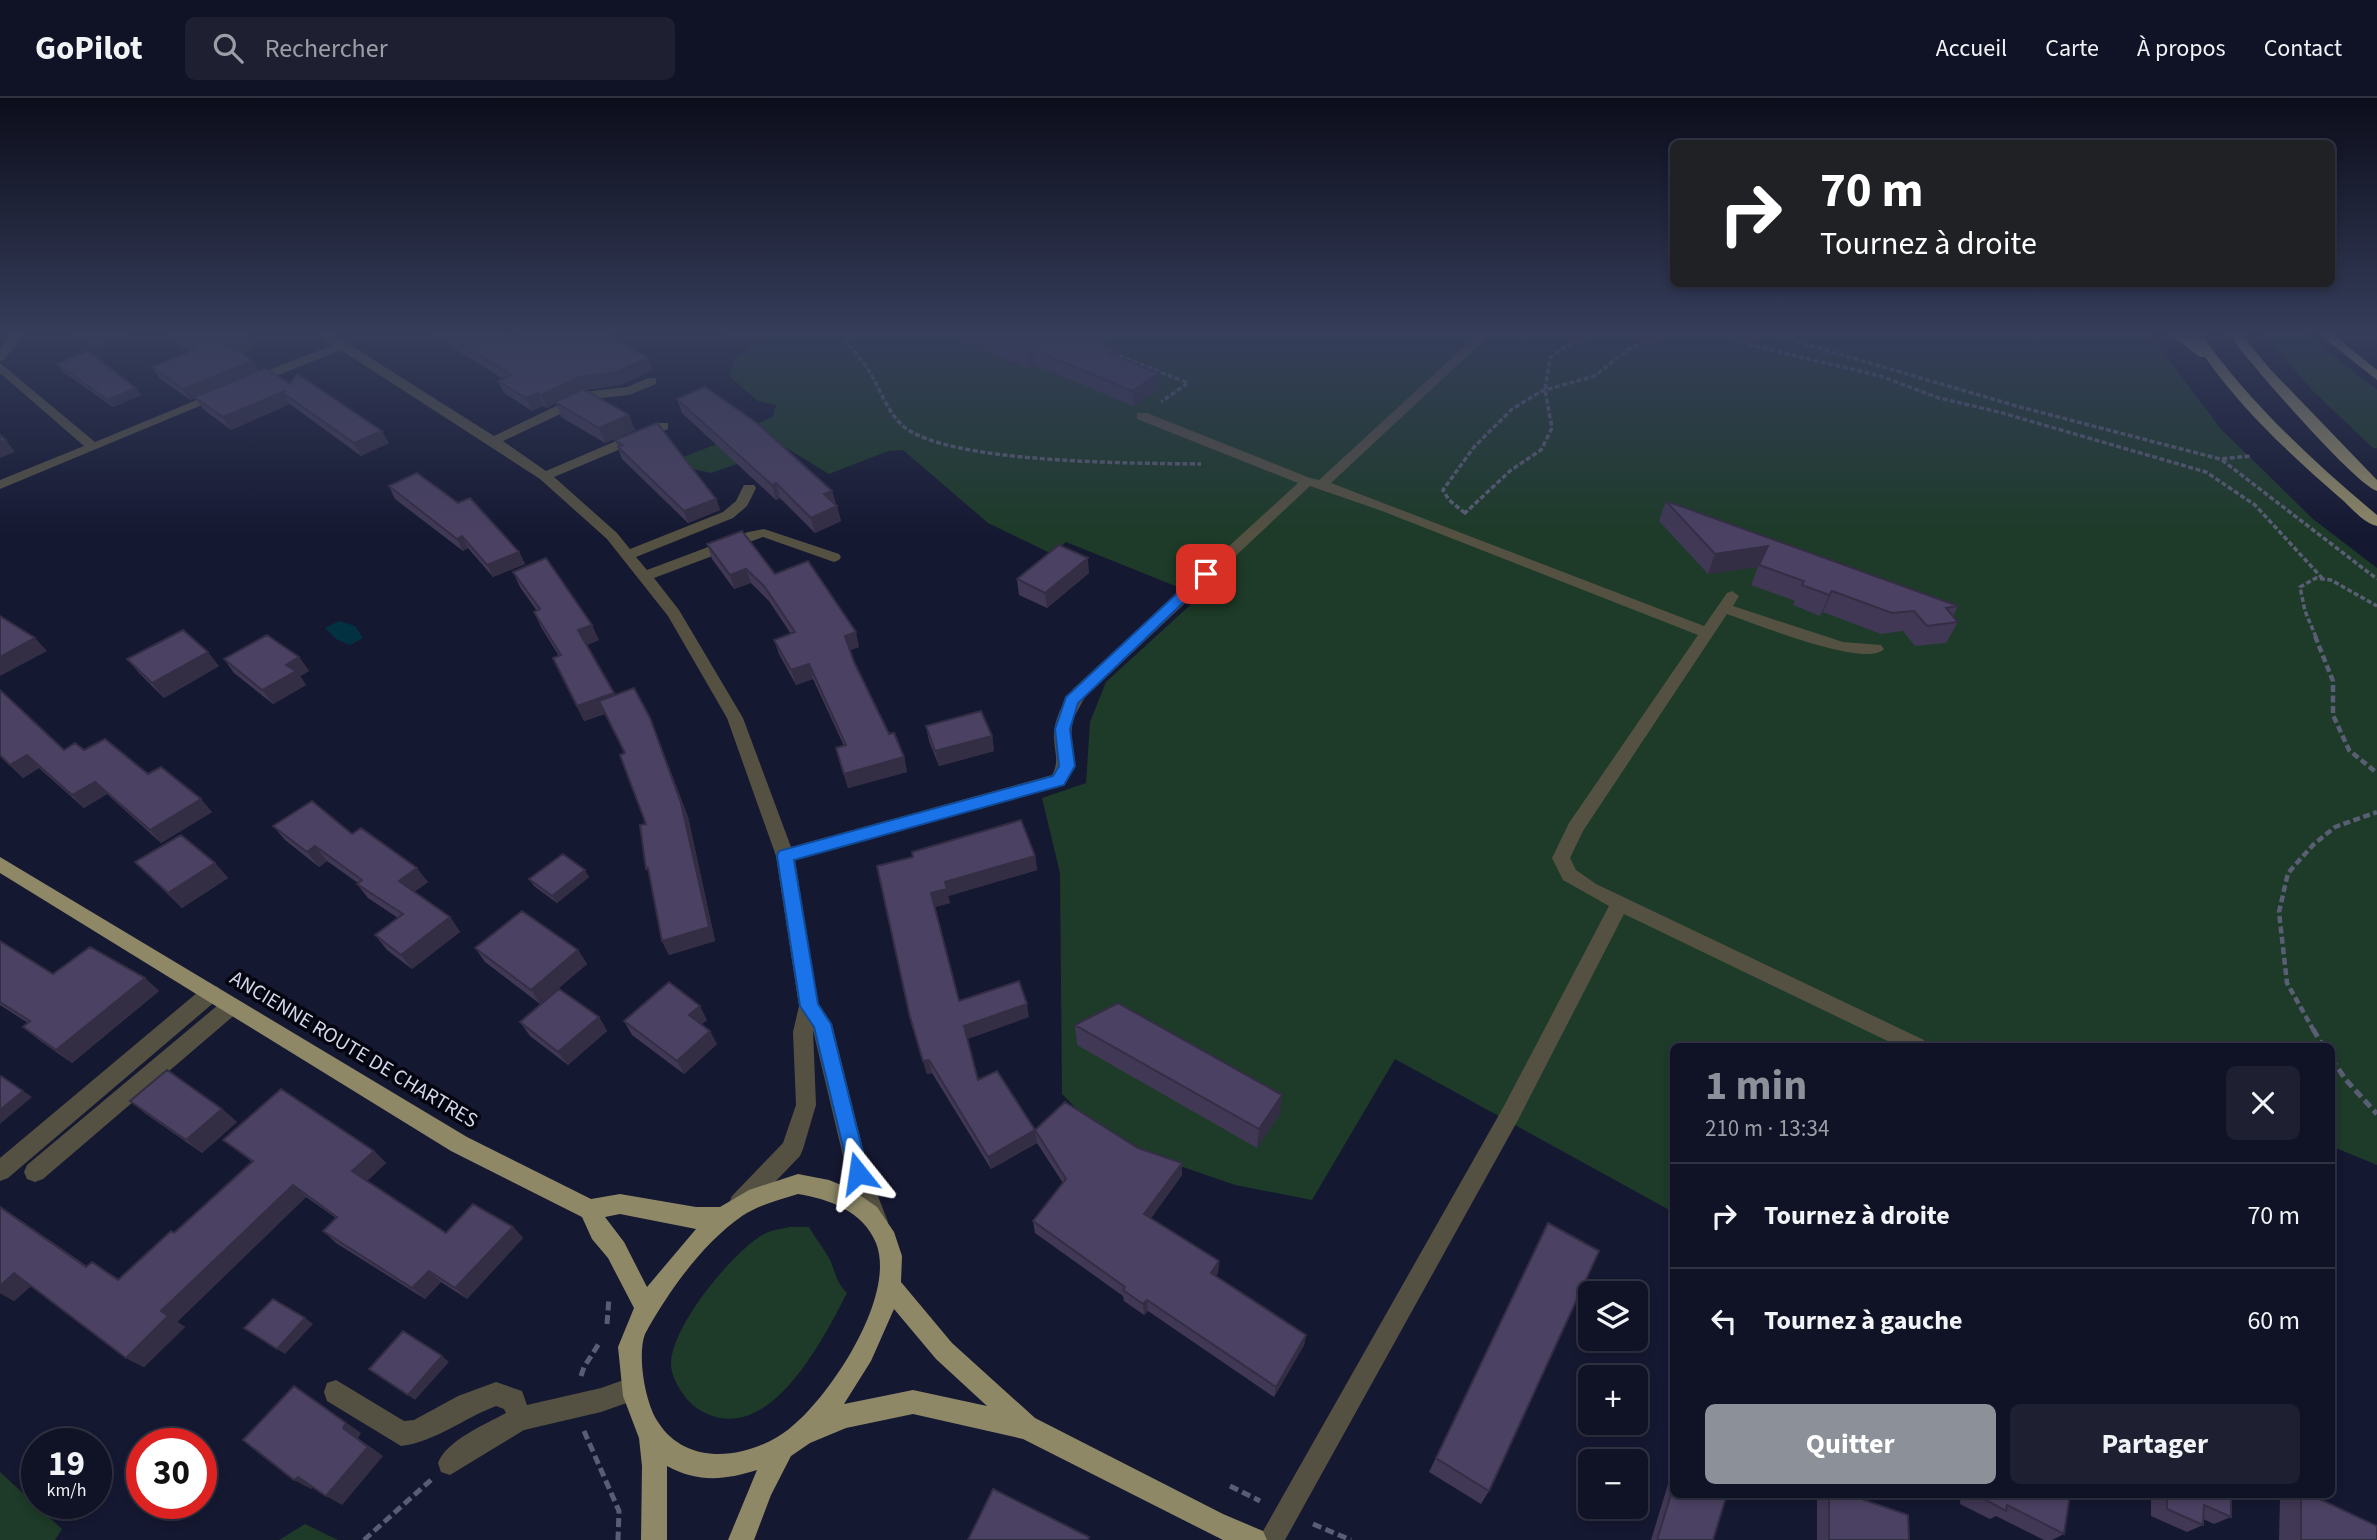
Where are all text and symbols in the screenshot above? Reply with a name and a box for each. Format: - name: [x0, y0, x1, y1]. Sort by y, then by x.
- search box: [185, 17, 675, 80]
- text: GoPilot: [35, 25, 143, 72]
- icon: search: [209, 29, 247, 67]
- text: Rechercher: [265, 30, 388, 67]
- text: Accueil: [1936, 31, 2007, 66]
- text: Carte: [2045, 31, 2099, 66]
- text: À propos: [2137, 31, 2226, 66]
- text: Contact: [2264, 31, 2342, 66]
- text: 70 m: [1820, 156, 1924, 226]
- icon: right: [1705, 168, 1796, 259]
- text: Tournez à droite: [1820, 221, 2037, 267]
- pin: [1176, 544, 1236, 604]
- icon: arrive: [1187, 555, 1225, 593]
- street label: ANCIENNE ROUTE DE CHARTRES: [224, 963, 484, 1135]
- text: 1 min: [1705, 1056, 1807, 1116]
- button: close: [2226, 1066, 2300, 1140]
- text: 210 m · 13:34: [1705, 1112, 1829, 1145]
- position arrow: [821, 1136, 895, 1210]
- icon: right: [1705, 1197, 1743, 1235]
- text: Tournez à droite: [1764, 1197, 1950, 1234]
- text: 70 m: [2247, 1197, 2300, 1234]
- map controls: [1578, 1281, 1648, 1519]
- button: layers: [1578, 1281, 1648, 1351]
- icon: left: [1705, 1302, 1743, 1340]
- text: Tournez à gauche: [1764, 1302, 1963, 1339]
- text: 60 m: [2247, 1302, 2300, 1339]
- button: +: [1578, 1365, 1648, 1435]
- button: Quitter: [1705, 1404, 1996, 1484]
- button: Partager: [2010, 1404, 2300, 1484]
- speed limit sign: 30: [126, 1428, 217, 1519]
- text: 19: [48, 1439, 85, 1489]
- button: −: [1578, 1449, 1648, 1519]
- text: km/h: [47, 1478, 86, 1503]

